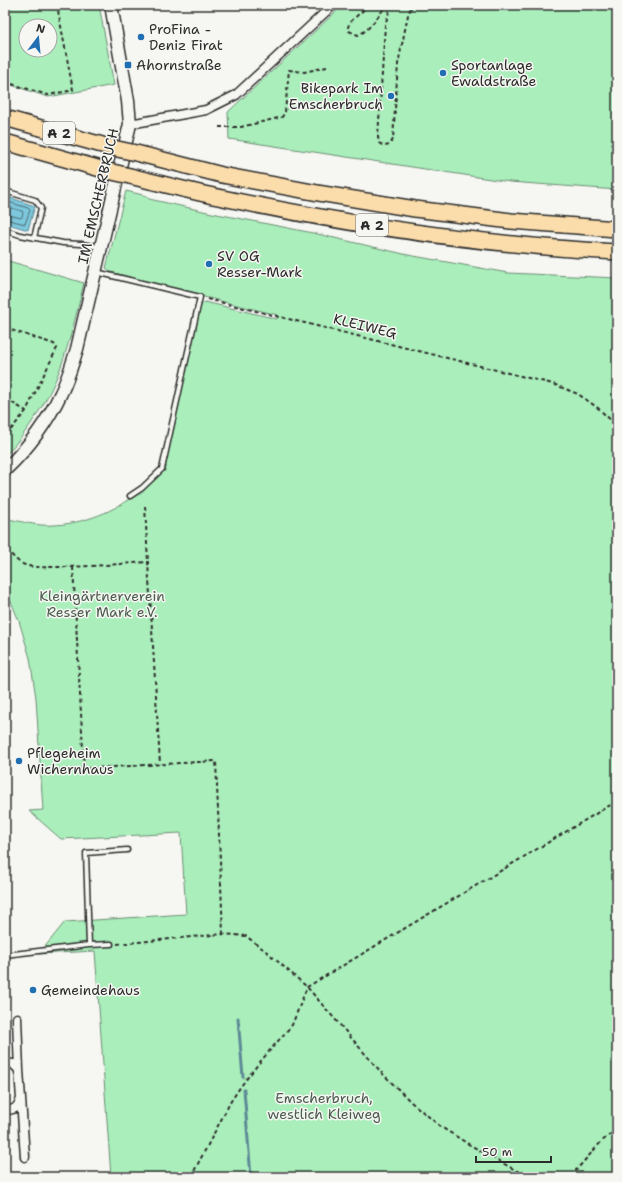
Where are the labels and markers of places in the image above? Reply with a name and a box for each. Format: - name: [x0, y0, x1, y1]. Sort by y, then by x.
- place label: ProFina - Deniz Firat: [149, 20, 223, 54]
- marker: ProFina - Deniz Firat: [136, 32, 146, 42]
- place label: Ahornstraße: [136, 56, 222, 74]
- place label: Sportanlage Ewaldstraße: [451, 56, 537, 90]
- marker: Ahornstraße: [123, 60, 133, 70]
- marker: Sportanlage Ewaldstraße: [438, 68, 448, 78]
- place label: Bikepark Im Emscherbruch: [289, 79, 383, 113]
- marker: Bikepark Im Emscherbruch: [386, 91, 396, 101]
- place label: SV OG Resser-Mark: [217, 247, 302, 281]
- marker: SV OG Resser-Mark: [204, 259, 214, 269]
- place label: Pflegeheim Wichernhaus: [27, 744, 114, 778]
- marker: Pflegeheim Wichernhaus: [14, 756, 24, 766]
- place label: Gemeindehaus: [41, 981, 140, 999]
- marker: Gemeindehaus: [28, 985, 38, 995]

